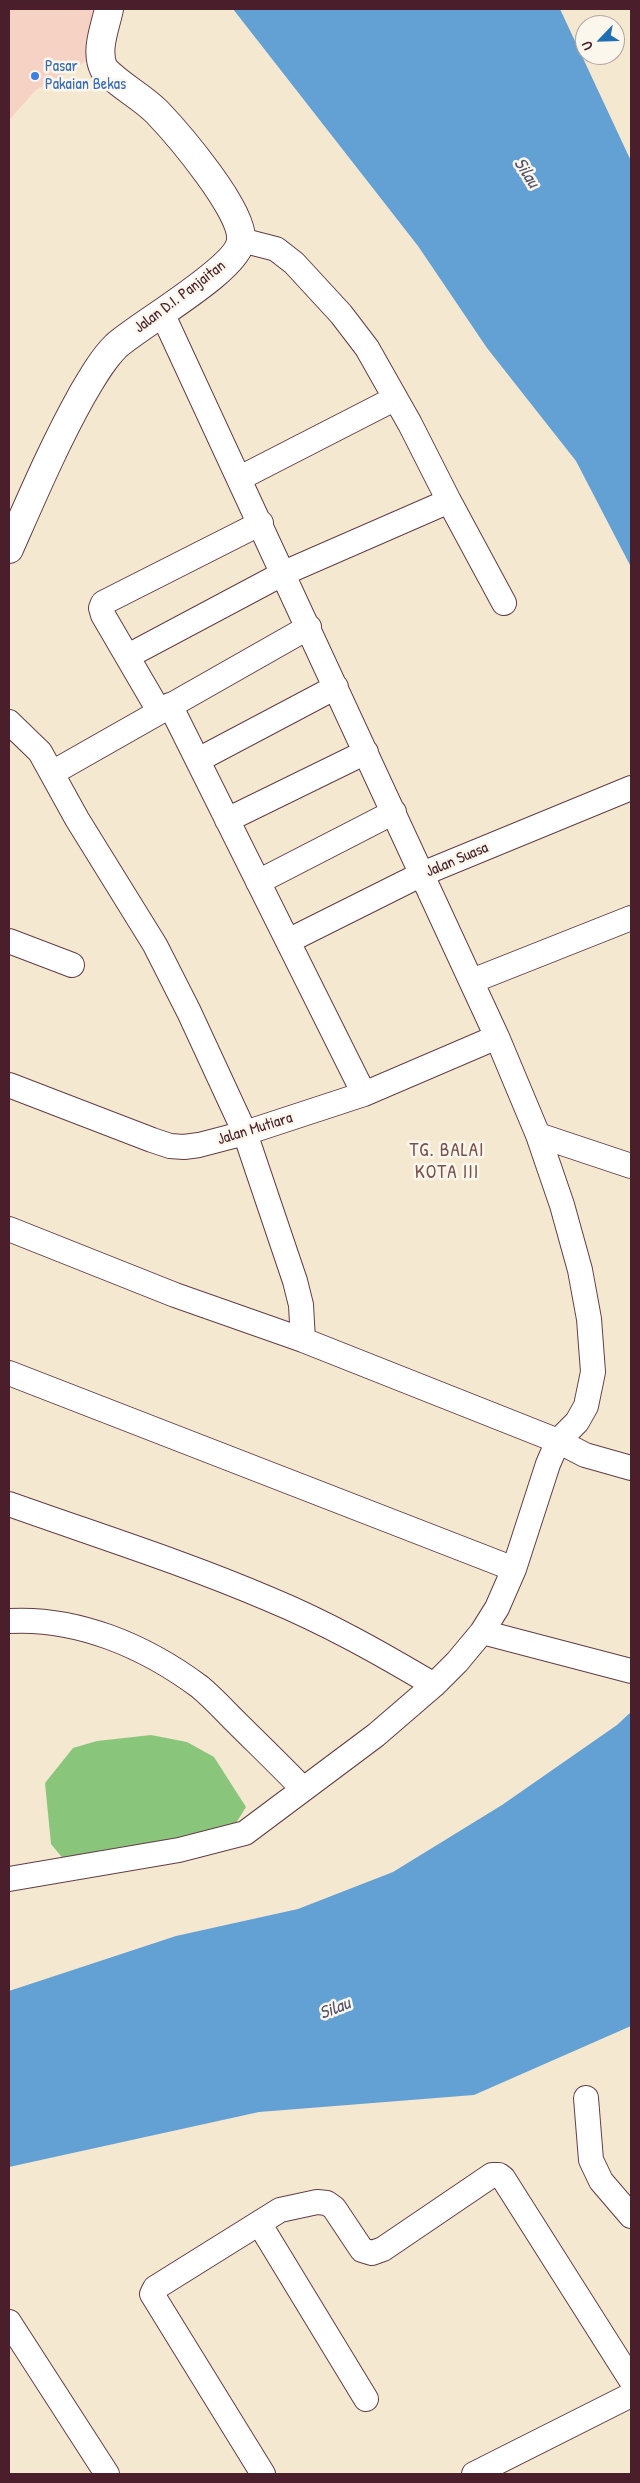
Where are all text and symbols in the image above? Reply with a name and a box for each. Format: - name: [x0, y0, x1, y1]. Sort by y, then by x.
- north arrow: [575, 15, 625, 65]
- text: U: [577, 39, 597, 53]
- place label: Pasar Pakaian Bekas: [45, 57, 126, 95]
- marker: Pasar Pakaian Bekas: [29, 70, 41, 82]
- water label: Silau: [508, 154, 544, 192]
- street label: Jalan D.I. Panjaitan: [131, 256, 229, 338]
- street label: Jalan Suasa: [423, 838, 491, 882]
- street label: Jalan Mutiara: [215, 1109, 295, 1149]
- district label: TG. BALAI KOTA III: [408, 1140, 486, 1184]
- water label: Silau: [316, 1993, 354, 2025]

